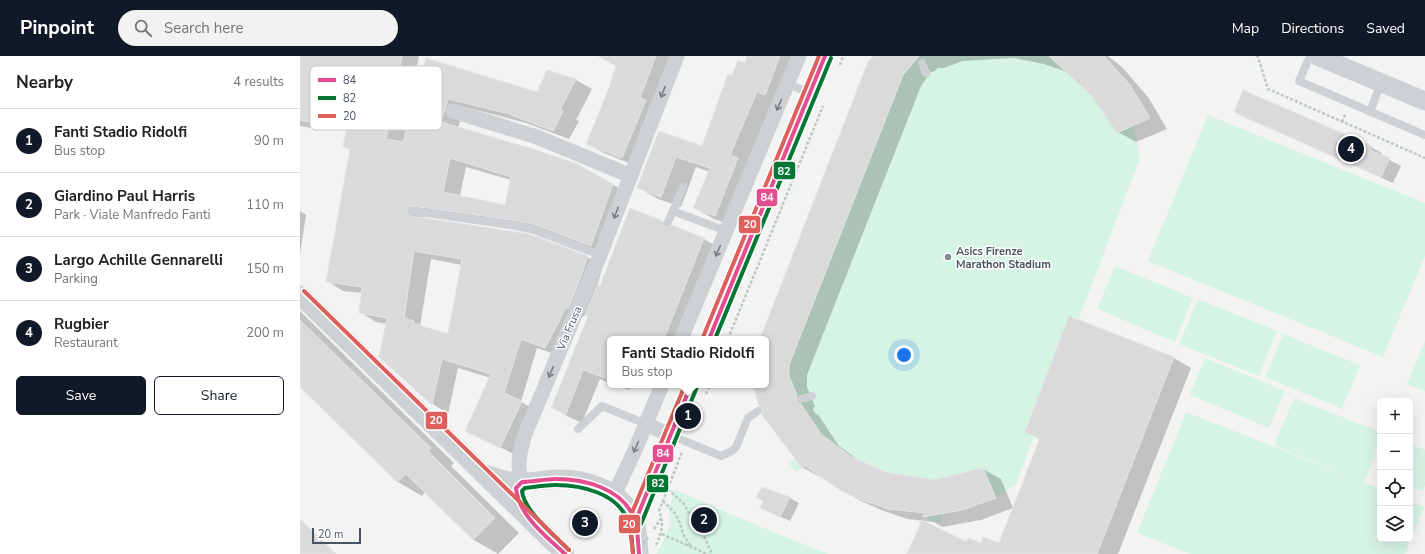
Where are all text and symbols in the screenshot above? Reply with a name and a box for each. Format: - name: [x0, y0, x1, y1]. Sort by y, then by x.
- search box: [118, 10, 398, 46]
- text: Pinpoint: [20, 15, 94, 41]
- icon: search: [132, 17, 154, 39]
- text: Search here: [164, 18, 243, 38]
- text: Map: [1232, 19, 1259, 38]
- text: Directions: [1281, 19, 1344, 38]
- text: Saved: [1366, 19, 1405, 38]
- legend: [310, 66, 442, 130]
- text: Nearby: [16, 71, 73, 94]
- text: 4 results: [233, 73, 284, 91]
- text: 84: [343, 73, 357, 88]
- one-way arrow: [659, 86, 667, 98]
- text: 82: [343, 91, 356, 106]
- one-way arrow: [775, 98, 782, 110]
- text: 20: [343, 109, 357, 124]
- text: Fanti Stadio Ridolfi: [54, 122, 187, 142]
- text: 1: [25, 132, 33, 150]
- text: 90 m: [254, 132, 284, 150]
- pin: 4: [1338, 134, 1364, 164]
- text: Bus stop: [54, 142, 105, 160]
- line badge: 82: [773, 161, 796, 180]
- text: 82: [777, 164, 791, 179]
- text: Giardino Paul Harris: [54, 186, 195, 206]
- line badge: 84: [756, 188, 778, 207]
- text: 84: [760, 190, 774, 205]
- text: 2: [25, 196, 33, 214]
- text: 110 m: [246, 196, 284, 214]
- text: Park · Viale Manfredo Fanti: [54, 206, 211, 224]
- one-way arrow: [612, 207, 620, 219]
- line badge: 20: [738, 215, 761, 234]
- text: 20: [743, 217, 757, 232]
- one-way arrow: [714, 244, 721, 256]
- place label: Asics Firenze Marathon Stadium: [956, 244, 1051, 272]
- text: Largo Achille Gennarelli: [54, 250, 223, 270]
- marker: Asics Firenze Marathon Stadium: [943, 252, 953, 262]
- text: 3: [25, 260, 33, 278]
- text: 150 m: [246, 260, 284, 278]
- text: Parking: [54, 270, 98, 288]
- street label: Via Frusa: [553, 304, 585, 353]
- text: Rugbier: [54, 314, 109, 334]
- text: 4: [25, 324, 33, 342]
- text: 200 m: [246, 324, 284, 342]
- text: Restaurant: [54, 334, 118, 352]
- popup: [607, 336, 769, 388]
- text: Fanti Stadio Ridolfi: [621, 343, 755, 363]
- your location: [894, 345, 914, 365]
- text: Bus stop: [621, 363, 673, 381]
- one-way arrow: [546, 366, 554, 378]
- button: Save: [16, 376, 146, 415]
- button: Share: [154, 376, 284, 415]
- map controls: [1377, 398, 1413, 542]
- button: +: [1377, 398, 1413, 434]
- pin: 1: [675, 401, 701, 431]
- line badge: 20: [425, 411, 448, 430]
- text: 20: [429, 413, 443, 428]
- button: −: [1377, 434, 1413, 470]
- one-way arrow: [632, 440, 639, 452]
- line badge: 84: [652, 444, 674, 463]
- text: 84: [656, 446, 670, 461]
- button: locate: [1377, 470, 1413, 506]
- line badge: 82: [646, 474, 669, 493]
- text: 82: [651, 476, 665, 491]
- pin: 2: [691, 505, 717, 535]
- button: layers: [1377, 506, 1413, 542]
- pin: 3: [572, 508, 598, 538]
- line badge: 20: [618, 514, 641, 534]
- text: 20: [622, 517, 636, 532]
- scale bar: [312, 526, 361, 545]
- text: 20 m: [318, 527, 343, 542]

